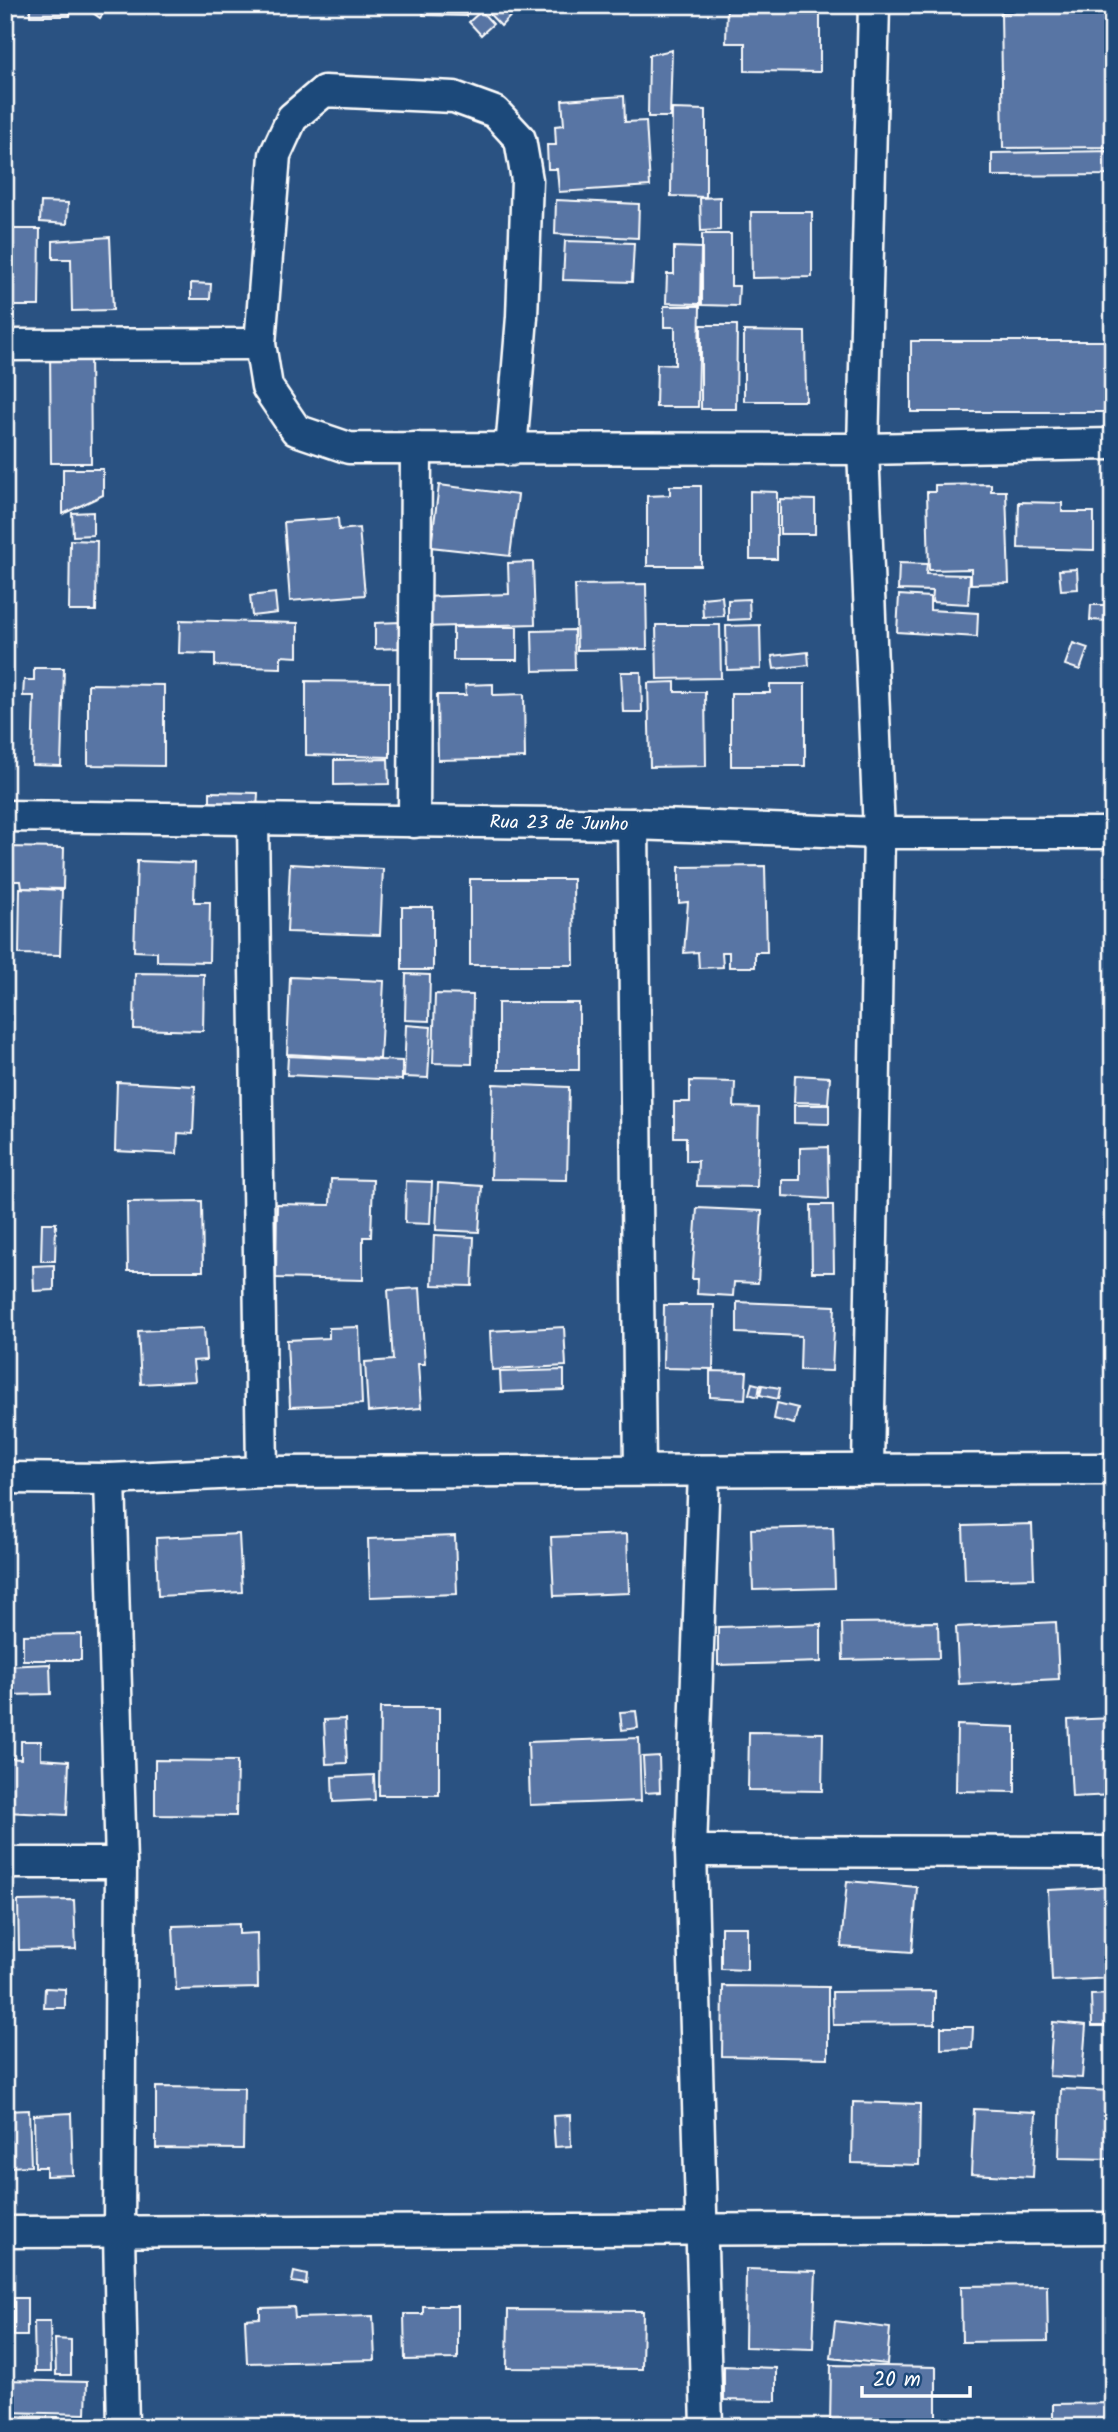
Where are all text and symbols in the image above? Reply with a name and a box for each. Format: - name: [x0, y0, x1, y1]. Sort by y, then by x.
- street label: Rua 23 de Junho: [489, 808, 629, 840]
- scale bar: [862, 2355, 971, 2399]
- text: 20 m: [873, 2364, 921, 2397]

